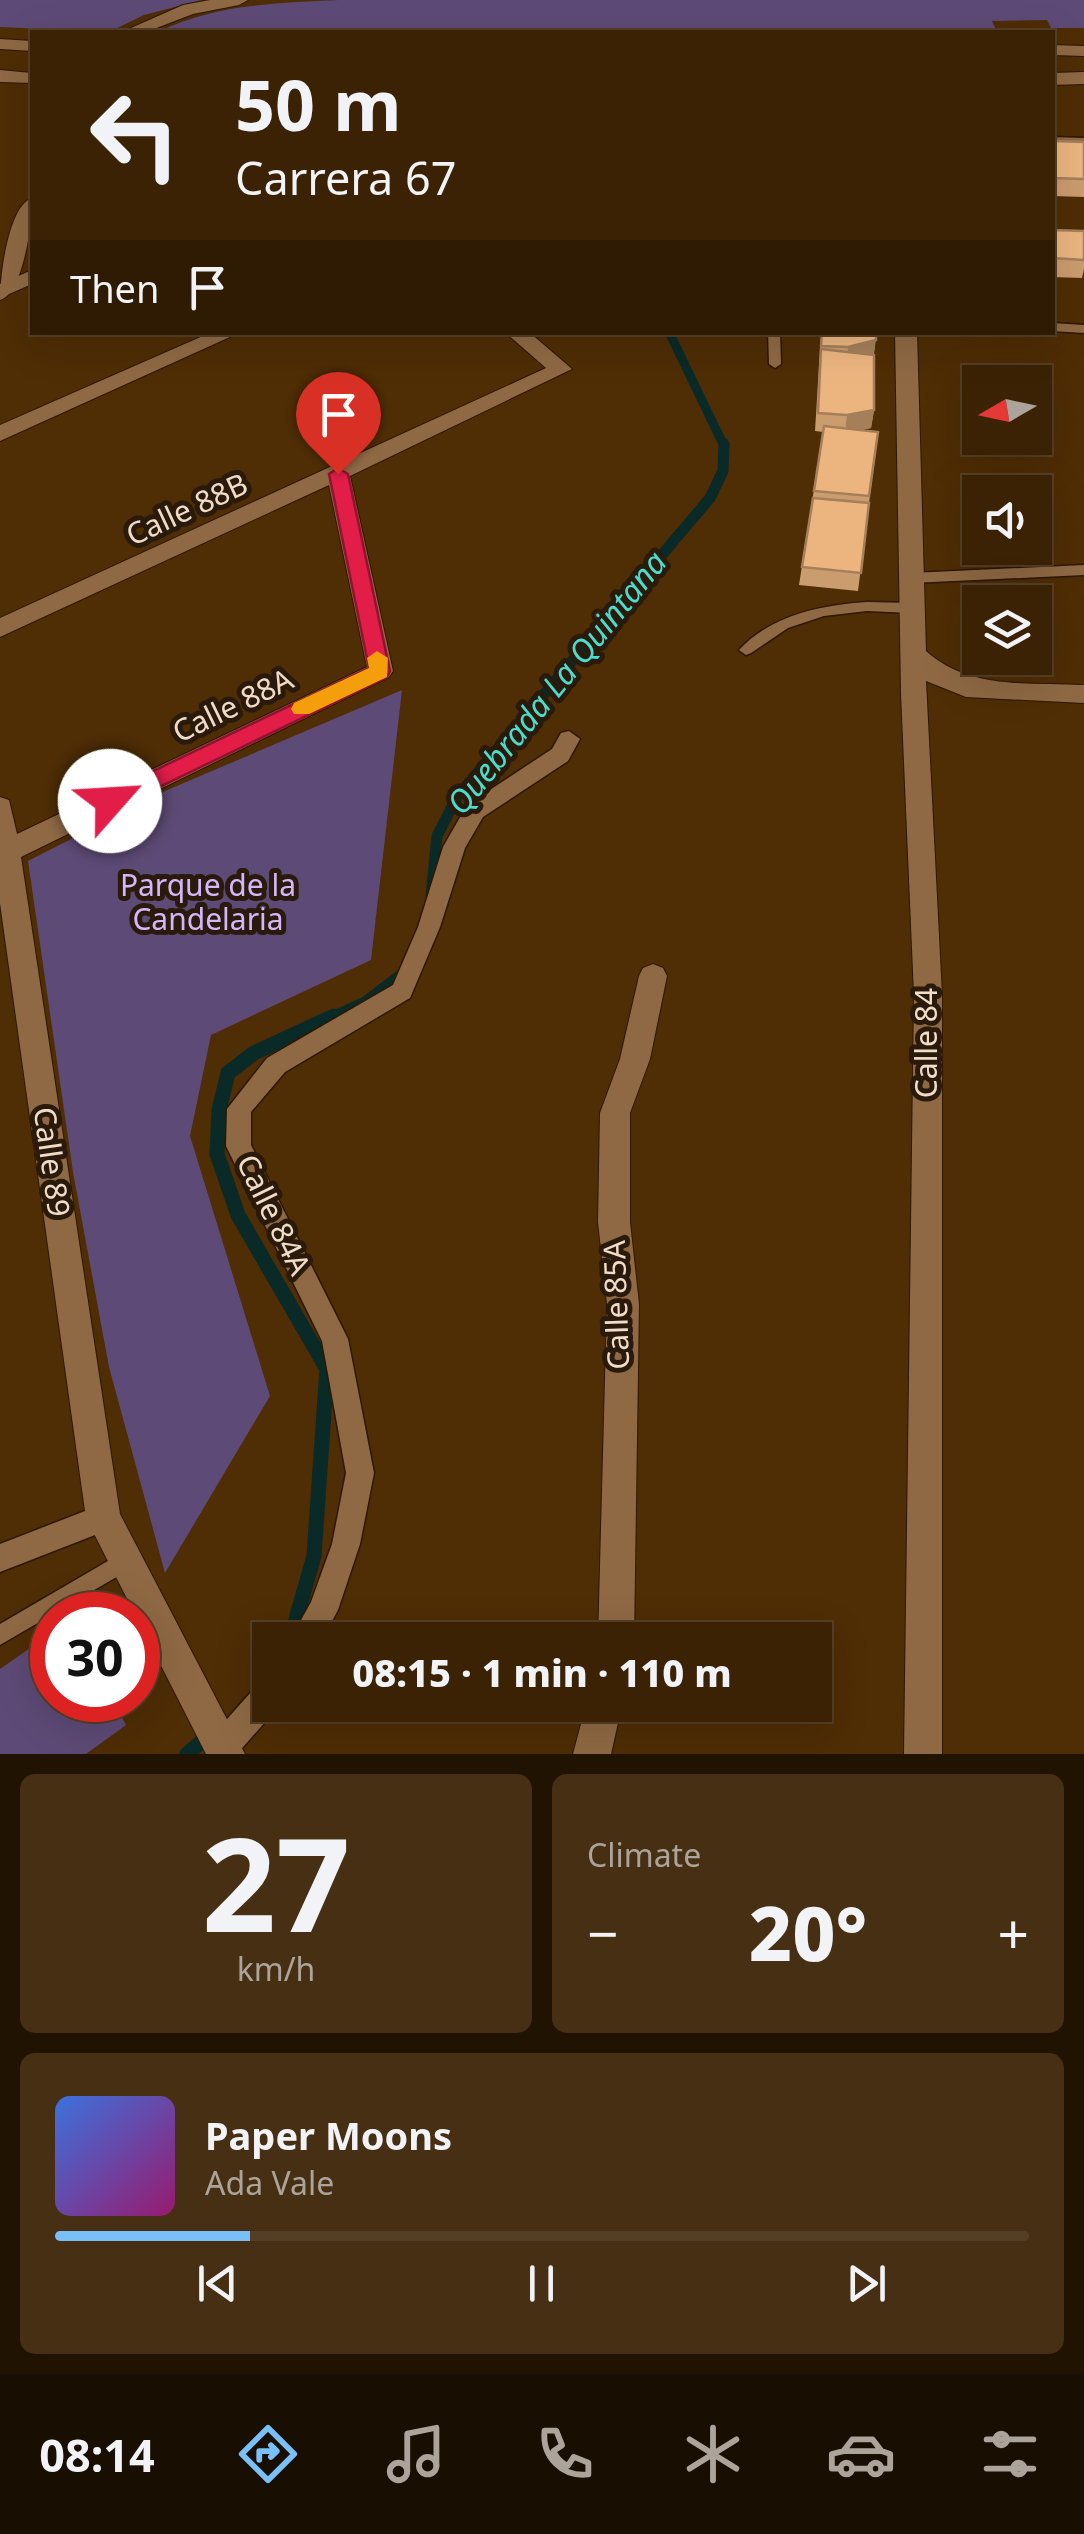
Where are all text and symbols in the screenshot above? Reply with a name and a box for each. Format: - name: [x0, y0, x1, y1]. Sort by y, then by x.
- text: 50 m: [235, 56, 402, 152]
- icon: left: [70, 70, 200, 200]
- text: Carrera 67: [235, 147, 456, 208]
- icon: arrive: [180, 260, 235, 315]
- text: Then: [70, 262, 160, 314]
- north arrow: [962, 365, 1052, 455]
- map controls: [962, 365, 1052, 675]
- pin: [296, 372, 381, 475]
- icon: arrive: [311, 387, 366, 442]
- street label: Calle 88B: [119, 463, 254, 555]
- button: sound: [962, 475, 1052, 565]
- water label: Quebrada La Quintana: [436, 541, 675, 823]
- button: layers: [962, 585, 1052, 675]
- street label: Calle 88A: [165, 657, 300, 751]
- position arrow: [58, 749, 162, 853]
- park label: Parque de la Candelaria: [120, 864, 296, 939]
- street label: Calle 84: [905, 988, 946, 1098]
- street label: Calle 89: [25, 1104, 80, 1219]
- street label: Calle 84A: [228, 1147, 322, 1282]
- street label: Calle 85A: [593, 1239, 638, 1370]
- speed limit sign: 30: [30, 1592, 160, 1722]
- text: 08:15 · 1 min · 110 m: [352, 1646, 732, 1698]
- text: 27: [202, 1793, 350, 1970]
- text: Climate: [587, 1833, 701, 1876]
- text: 20°: [749, 1881, 867, 1983]
- text: −: [587, 1895, 618, 1970]
- text: +: [998, 1895, 1029, 1970]
- text: km/h: [237, 1947, 315, 1990]
- text: Paper Moons: [205, 2109, 452, 2161]
- text: Ada Vale: [205, 2161, 334, 2204]
- icon: previous: [190, 2256, 245, 2311]
- icon: pause: [514, 2256, 569, 2311]
- icon: next: [839, 2256, 894, 2311]
- icon: directions: [233, 2419, 303, 2489]
- icon: music: [381, 2419, 451, 2489]
- icon: phone: [530, 2419, 600, 2489]
- icon: climate: [678, 2419, 748, 2489]
- icon: car: [826, 2419, 896, 2489]
- icon: filters: [975, 2419, 1045, 2489]
- text: 08:14: [39, 2424, 155, 2485]

